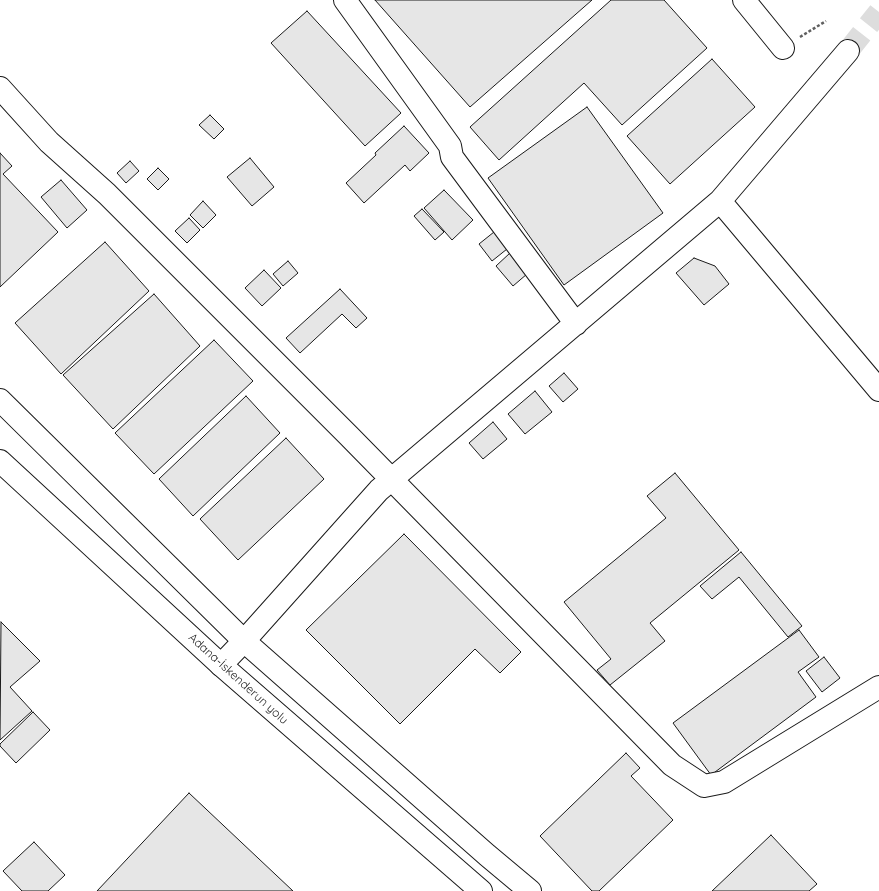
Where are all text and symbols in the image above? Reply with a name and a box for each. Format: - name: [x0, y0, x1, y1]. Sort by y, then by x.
- street label: Adana-İskenderun yolu: [185, 631, 291, 727]

